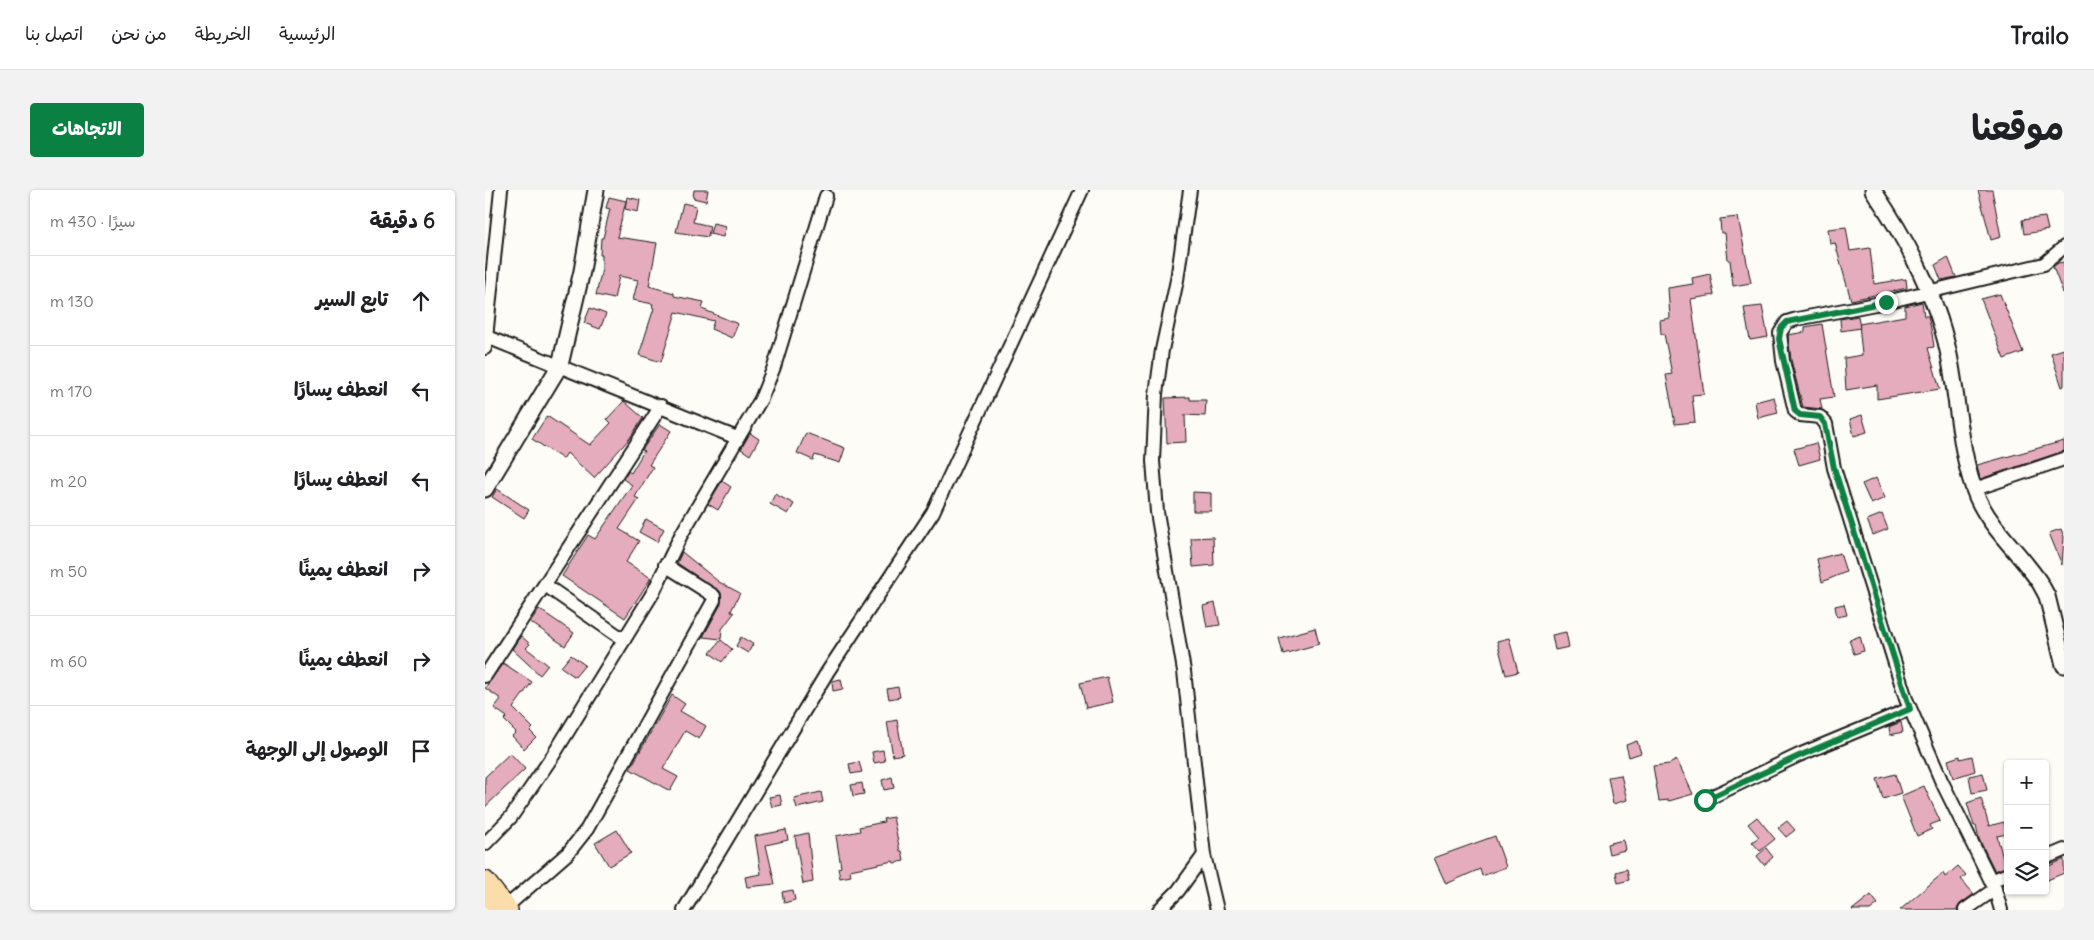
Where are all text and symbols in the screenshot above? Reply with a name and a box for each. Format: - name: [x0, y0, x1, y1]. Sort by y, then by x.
- text: Trailo: [2011, 20, 2069, 50]
- text: اتصل بنا: [25, 22, 83, 45]
- text: من نحن: [111, 22, 167, 45]
- text: الخريطة: [195, 22, 251, 45]
- text: الرئيسية: [279, 22, 336, 45]
- button: الاتجاهات: [30, 103, 144, 157]
- text: موقعنا: [1971, 105, 2064, 149]
- text: 6 دقيقة: [369, 207, 435, 234]
- text: سيرًا · 430 m: [50, 211, 136, 231]
- text: تابع السير: [316, 287, 388, 311]
- icon: ahead: [407, 287, 435, 315]
- text: 130 m: [50, 291, 94, 311]
- route end: [1875, 291, 1898, 314]
- text: انعطف يسارًا: [294, 377, 388, 401]
- icon: left: [407, 377, 435, 405]
- text: 170 m: [50, 381, 93, 401]
- text: انعطف يسارًا: [294, 467, 388, 491]
- icon: left: [407, 467, 435, 495]
- text: 20 m: [50, 471, 87, 491]
- text: انعطف يمينًا: [299, 557, 388, 581]
- icon: right: [407, 557, 435, 585]
- text: 50 m: [50, 561, 88, 581]
- text: انعطف يمينًا: [299, 647, 388, 671]
- icon: right: [407, 647, 435, 675]
- text: 60 m: [50, 651, 88, 671]
- text: الوصول إلى الوجهة: [245, 737, 388, 761]
- icon: arrive: [407, 737, 435, 765]
- map controls: [2004, 760, 2049, 895]
- button: +: [2004, 760, 2049, 805]
- route start: [1694, 789, 1717, 812]
- button: −: [2004, 805, 2049, 850]
- button: layers: [2004, 850, 2049, 895]

